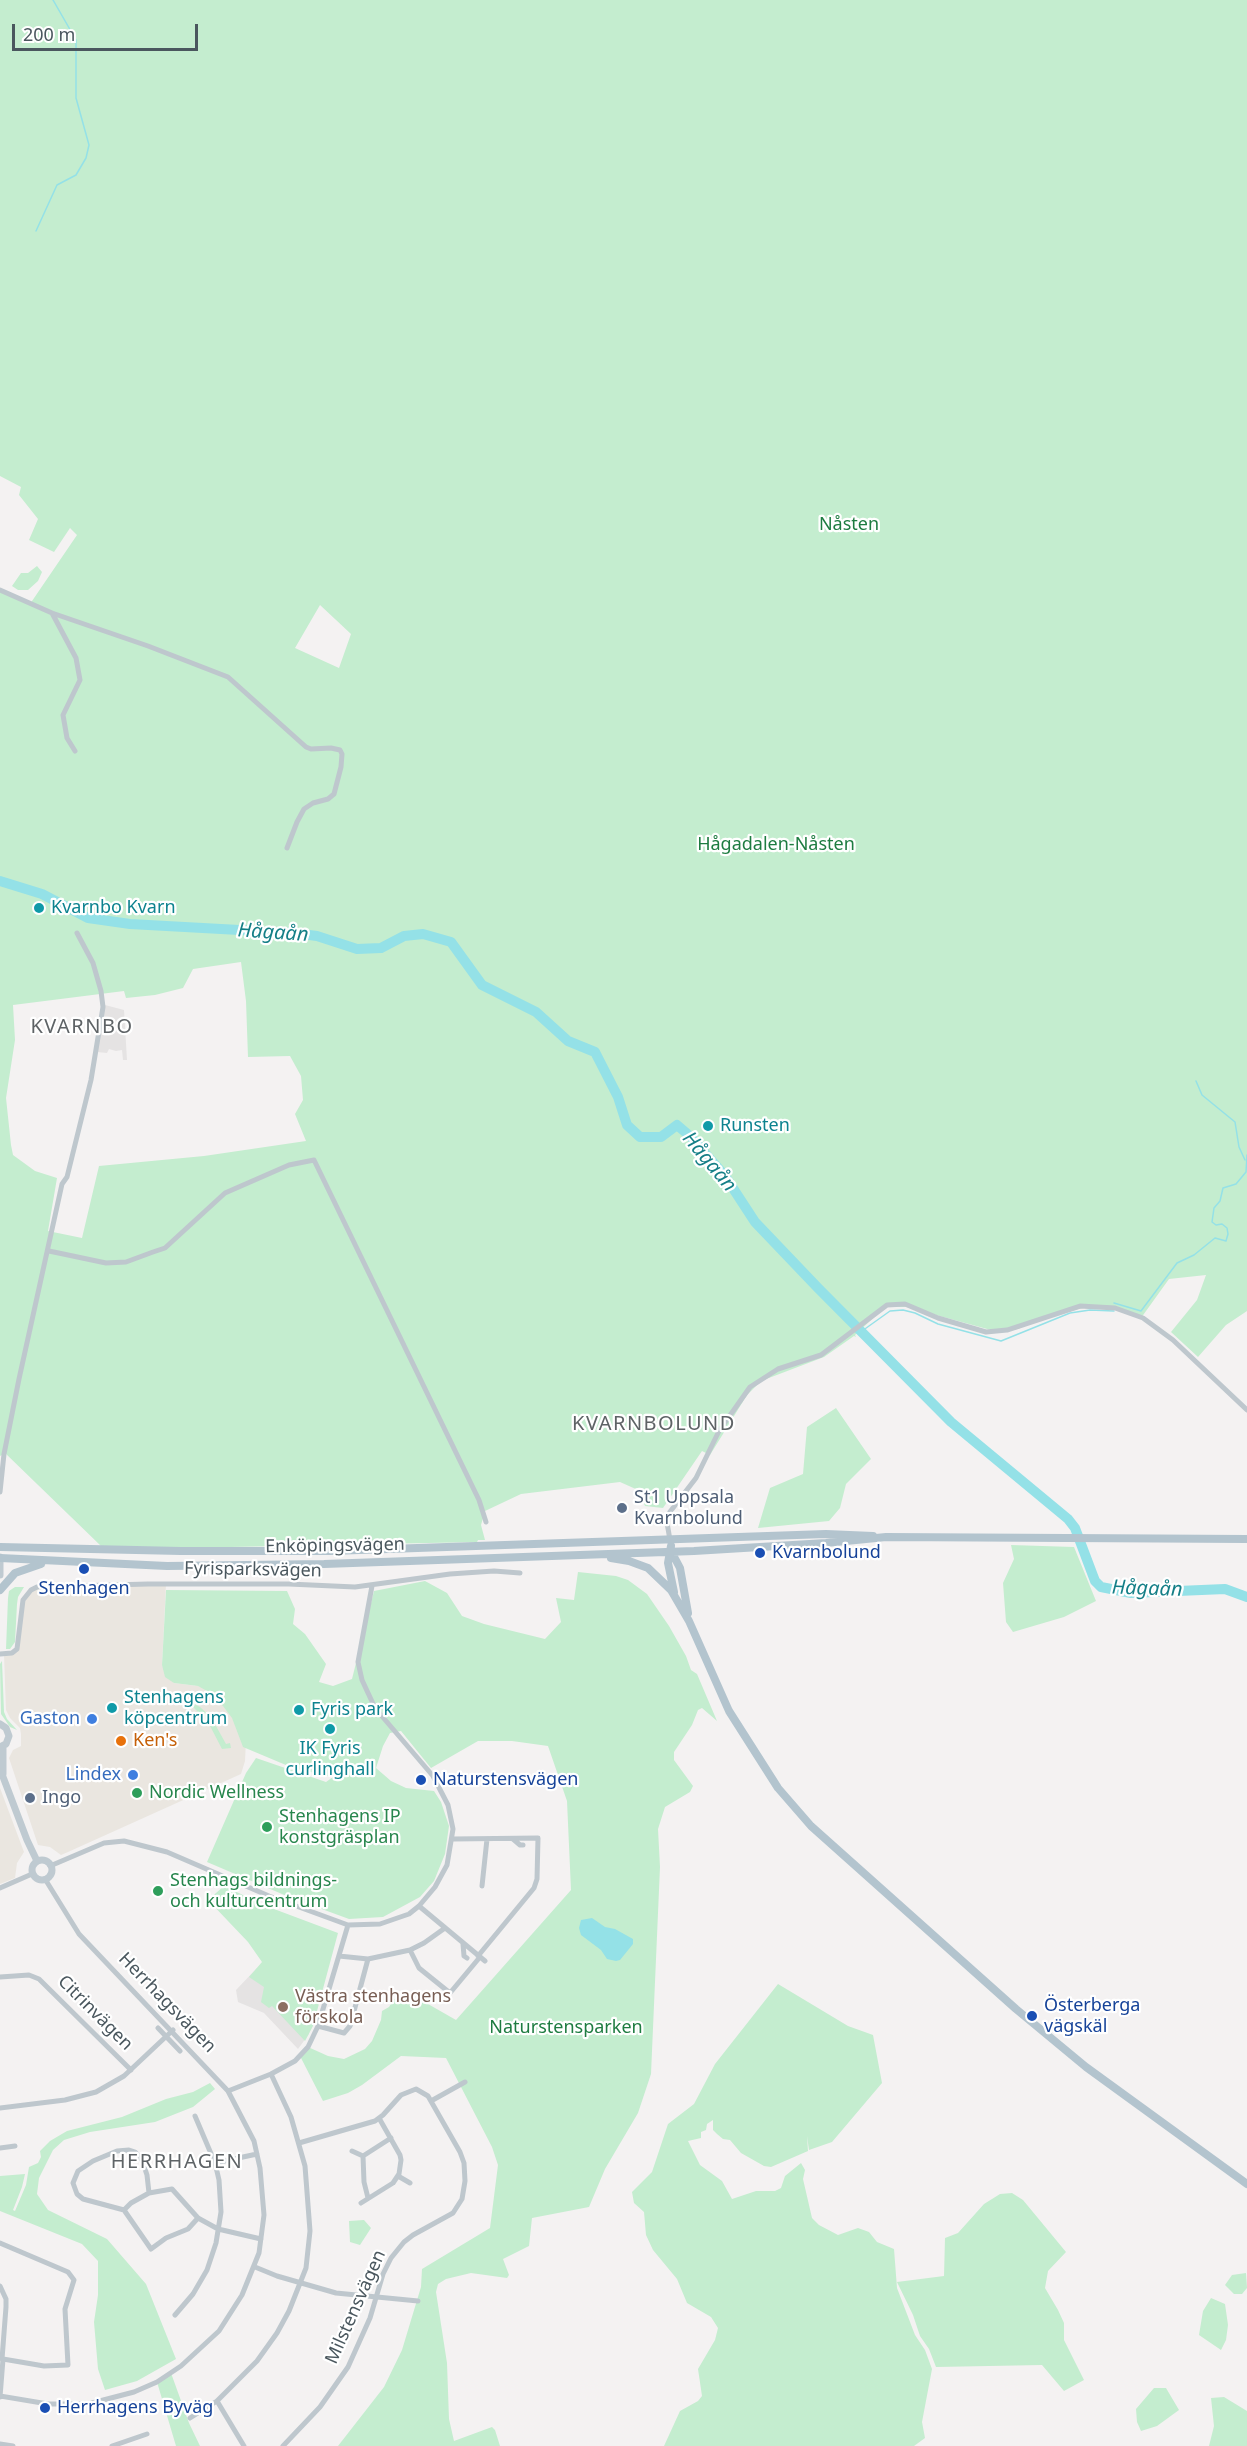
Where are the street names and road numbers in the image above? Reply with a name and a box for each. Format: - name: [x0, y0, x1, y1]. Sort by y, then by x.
- street label: Enköpingsvägen: [265, 1534, 405, 1558]
- street label: Fyrisparksvägen: [184, 1558, 322, 1582]
- street label: Herrhagsvägen: [114, 1948, 220, 2058]
- street label: Citrinvägen: [53, 1971, 137, 2055]
- street label: Milstensvägen: [321, 2247, 391, 2367]

